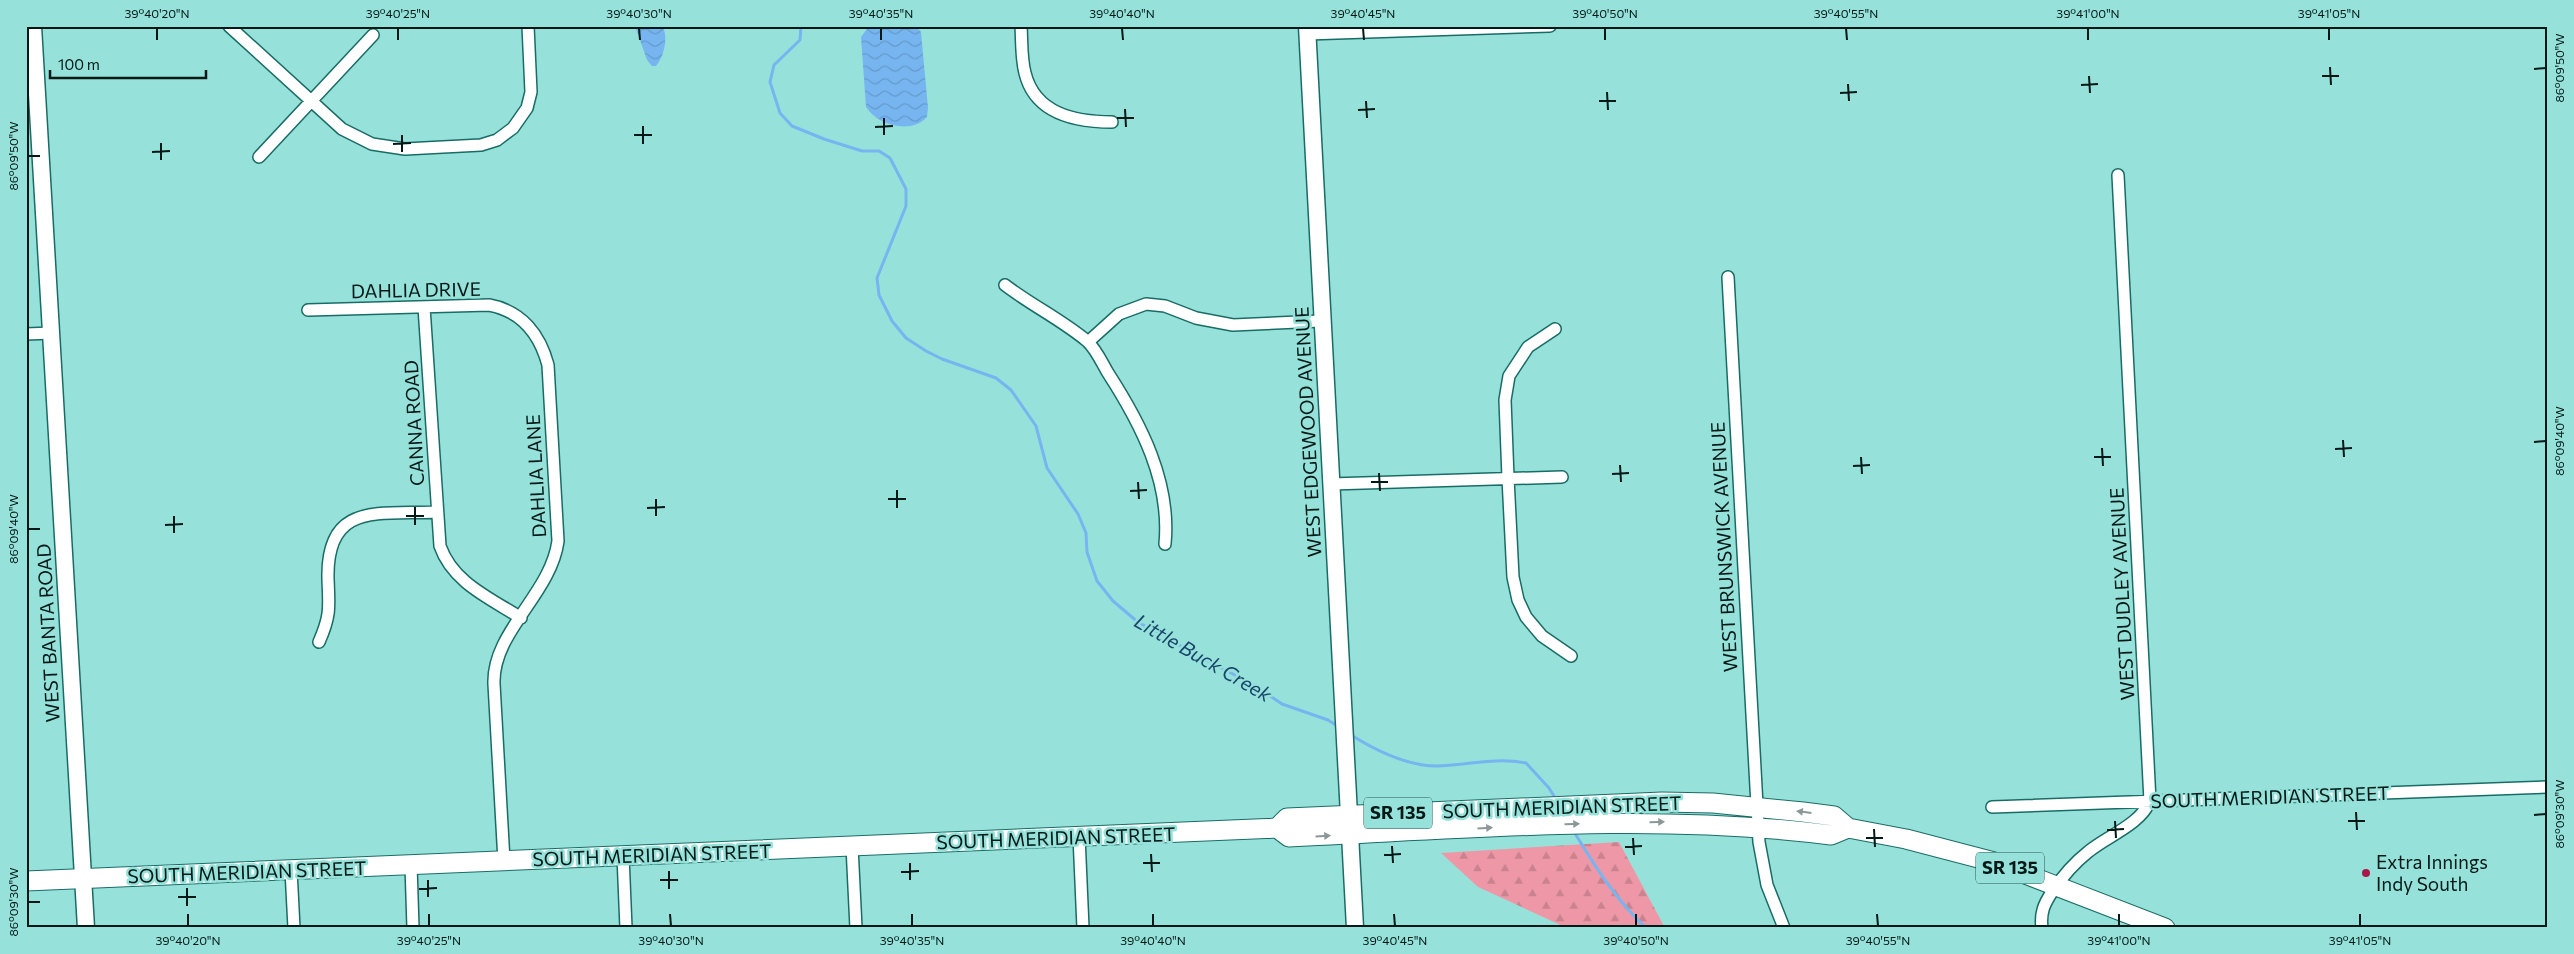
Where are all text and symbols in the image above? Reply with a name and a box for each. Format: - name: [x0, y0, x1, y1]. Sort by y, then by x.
- text: 39°40'20"N: [124, 6, 190, 20]
- text: 39°40'25"N: [366, 6, 430, 20]
- text: 39°40'30"N: [606, 6, 672, 20]
- text: 39°40'35"N: [849, 6, 913, 20]
- text: 39°40'40"N: [1089, 6, 1155, 20]
- text: 39°40'45"N: [1331, 6, 1395, 20]
- text: 39°40'50"N: [1572, 6, 1638, 20]
- text: 39°40'55"N: [1814, 6, 1878, 20]
- text: 39°41'00"N: [2056, 6, 2120, 20]
- text: 39°41'05"N: [2298, 6, 2360, 20]
- text: 86°09'50"W: [2552, 33, 2566, 103]
- scale bar: [50, 48, 206, 80]
- text: 100 m: [58, 55, 100, 73]
- text: 86°09'50"W: [6, 121, 20, 191]
- street label: DAHLIA DRIVE: [351, 277, 481, 302]
- street label: WEST EDGEWOOD AVENUE: [1289, 306, 1326, 558]
- street label: CANNA ROAD: [399, 359, 428, 487]
- text: 86°09'40"W: [2552, 406, 2566, 476]
- street label: DAHLIA LANE: [521, 414, 550, 538]
- street label: WEST BRUNSWICK AVENUE: [1705, 421, 1742, 673]
- street label: WEST DUDLEY AVENUE: [2104, 487, 2139, 701]
- text: 86°09'40"W: [6, 494, 20, 564]
- street label: WEST BANTA ROAD: [31, 543, 64, 723]
- water label: Little Buck Creek: [1131, 608, 1277, 707]
- text: 86°09'30"W: [2552, 779, 2566, 849]
- street label: SOUTH MERIDIAN STREET: [2150, 781, 2390, 812]
- street label: SOUTH MERIDIAN STREET: [1442, 791, 1682, 822]
- road number: SR 135: [1364, 798, 1432, 828]
- one-way arrow: [1795, 808, 1811, 816]
- one-way arrow: [1650, 818, 1666, 826]
- one-way arrow: [1564, 820, 1580, 828]
- street label: SOUTH MERIDIAN STREET: [936, 822, 1176, 853]
- one-way arrow: [1477, 824, 1493, 832]
- one-way arrow: [1315, 831, 1331, 839]
- street label: SOUTH MERIDIAN STREET: [532, 839, 772, 870]
- place label: Extra Innings Indy South: [2376, 850, 2488, 895]
- road number: SR 135: [1976, 852, 2044, 884]
- street label: SOUTH MERIDIAN STREET: [127, 856, 367, 887]
- text: 86°09'30"W: [6, 867, 20, 937]
- marker: Extra Innings Indy South: [2360, 867, 2372, 879]
- text: 39°40'20"N: [155, 933, 221, 947]
- text: 39°40'25"N: [397, 933, 461, 947]
- text: 39°40'30"N: [638, 933, 704, 947]
- text: 39°40'35"N: [880, 933, 944, 947]
- text: 39°40'40"N: [1120, 933, 1186, 947]
- text: 39°40'45"N: [1363, 933, 1427, 947]
- text: 39°40'50"N: [1603, 933, 1669, 947]
- text: 39°40'55"N: [1846, 933, 1910, 947]
- text: 39°41'00"N: [2087, 933, 2151, 947]
- text: 39°41'05"N: [2329, 933, 2391, 947]

